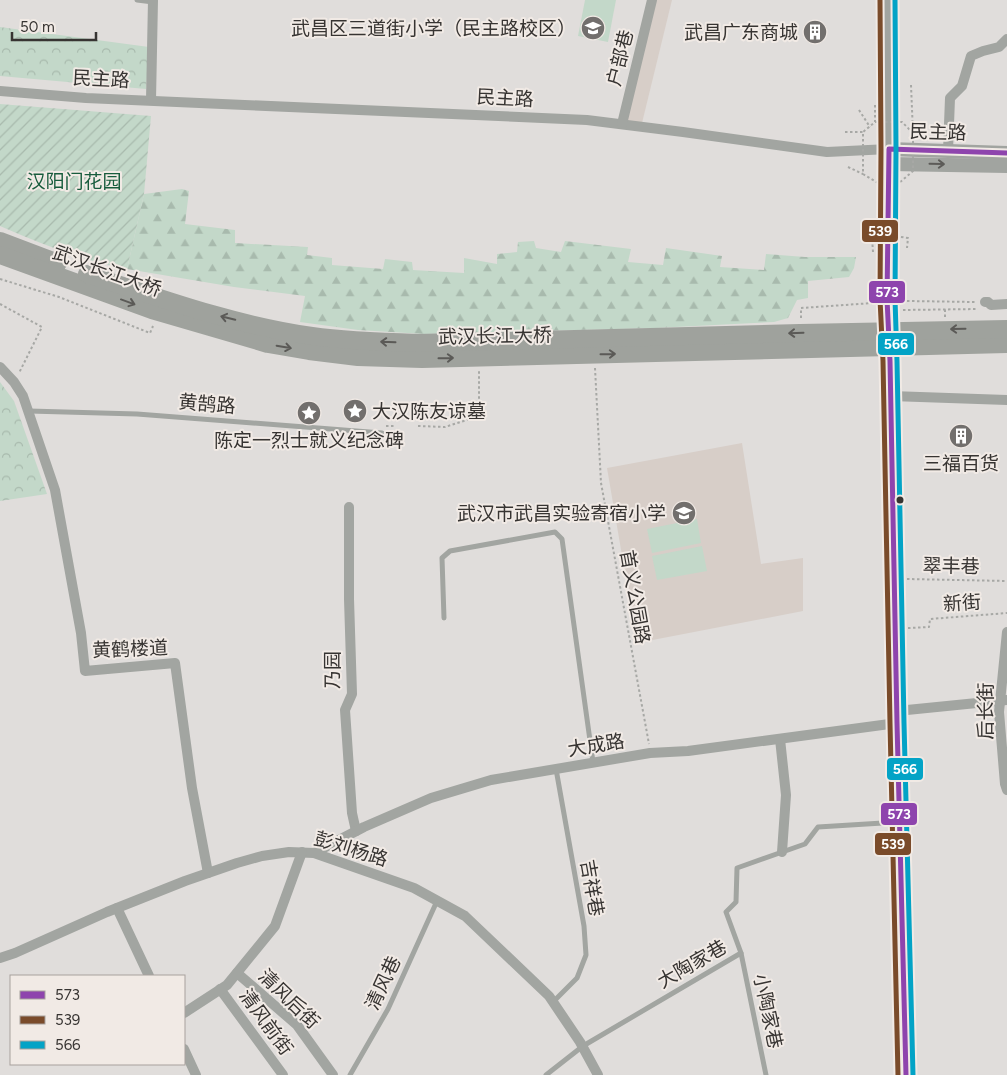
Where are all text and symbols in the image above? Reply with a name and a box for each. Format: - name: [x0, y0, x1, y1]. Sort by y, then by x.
- scale bar: [12, 10, 96, 42]
- school or university icon: 武昌区三道街小学（民主路校区）: [580, 15, 606, 41]
- place label: 武昌区三道街小学（民主路校区）: [291, 17, 576, 40]
- text: 50 m: [20, 18, 55, 36]
- building icon: 武昌广东商城: [802, 19, 828, 45]
- place label: 武昌广东商城: [684, 21, 798, 44]
- street label: 户部巷: [602, 28, 638, 88]
- street label: 民主路: [72, 66, 130, 92]
- street label: 民主路: [476, 85, 534, 111]
- street label: 民主路: [909, 120, 967, 144]
- one-way arrow: [929, 160, 945, 169]
- park label: 汉阳门花园: [26, 170, 122, 193]
- line badge: 539: [861, 219, 899, 243]
- text: 539: [868, 223, 892, 240]
- street label: 武汉长江大桥: [49, 241, 165, 301]
- line badge: 573: [868, 280, 906, 304]
- text: 573: [875, 284, 899, 301]
- one-way arrow: [120, 297, 136, 307]
- one-way arrow: [221, 313, 237, 322]
- street label: 武汉长江大桥: [438, 324, 552, 348]
- one-way arrow: [951, 324, 967, 334]
- one-way arrow: [788, 328, 804, 337]
- line badge: 566: [877, 332, 915, 356]
- text: 566: [884, 336, 908, 353]
- one-way arrow: [381, 338, 397, 347]
- one-way arrow: [276, 342, 292, 352]
- one-way arrow: [600, 349, 616, 359]
- one-way arrow: [437, 353, 453, 363]
- street label: 黄鹄路: [178, 390, 236, 418]
- place icon: 大汉陈友谅墓: [342, 398, 368, 424]
- place icon: 陈定一烈士就义纪念碑: [296, 400, 322, 426]
- place label: 大汉陈友谅墓: [372, 400, 486, 423]
- building icon: 三福百货: [948, 423, 974, 449]
- place label: 陈定一烈士就义纪念碑: [214, 429, 404, 452]
- place label: 三福百货: [923, 452, 999, 475]
- unlabelled marker: [895, 495, 905, 505]
- school or university icon: 武汉市武昌实验寄宿小学: [671, 500, 697, 526]
- place label: 武汉市武昌实验寄宿小学: [457, 502, 666, 525]
- street label: 首义公园路: [615, 548, 655, 646]
- street label: 翠丰巷: [922, 554, 980, 578]
- street label: 新街: [942, 590, 982, 616]
- street label: 黄鹤楼道: [92, 636, 168, 662]
- street label: 乃园: [321, 651, 344, 689]
- street label: 后长街: [974, 682, 997, 740]
- street label: 大成路: [566, 729, 626, 761]
- line badge: 566: [886, 757, 924, 781]
- text: 566: [893, 761, 917, 778]
- line badge: 573: [880, 802, 918, 826]
- text: 573: [887, 806, 911, 823]
- street label: 彭刘杨路: [311, 827, 391, 871]
- line badge: 539: [874, 832, 912, 856]
- text: 539: [881, 836, 905, 853]
- street label: 吉祥巷: [576, 858, 608, 918]
- street label: 大陶家巷: [653, 935, 731, 993]
- street label: 清风巷: [361, 952, 405, 1014]
- street label: 清风后街: [254, 964, 324, 1034]
- street label: 小陶家巷: [749, 971, 787, 1051]
- legend: [10, 975, 185, 1065]
- street label: 清风前街: [234, 984, 298, 1060]
- text: 573: [55, 986, 80, 1004]
- text: 539: [55, 1011, 80, 1029]
- text: 566: [55, 1036, 81, 1054]

